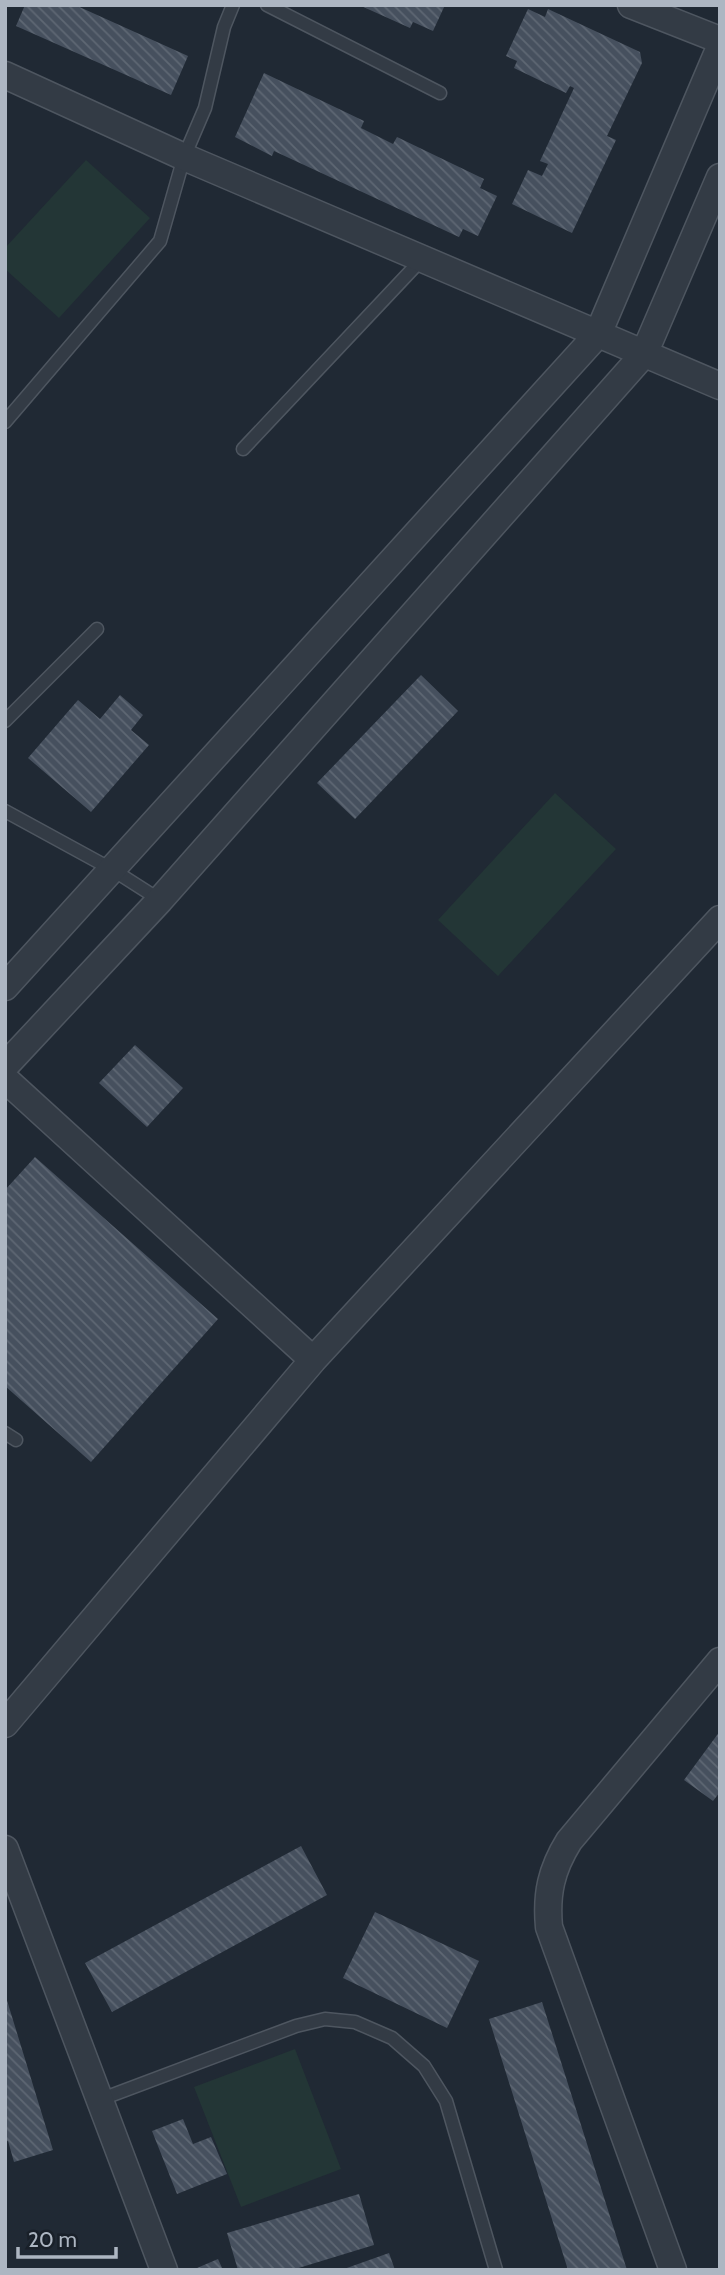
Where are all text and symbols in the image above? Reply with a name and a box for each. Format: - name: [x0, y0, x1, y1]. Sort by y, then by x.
- scale bar: [18, 2216, 116, 2260]
- text: 20 m: [28, 2227, 77, 2252]

